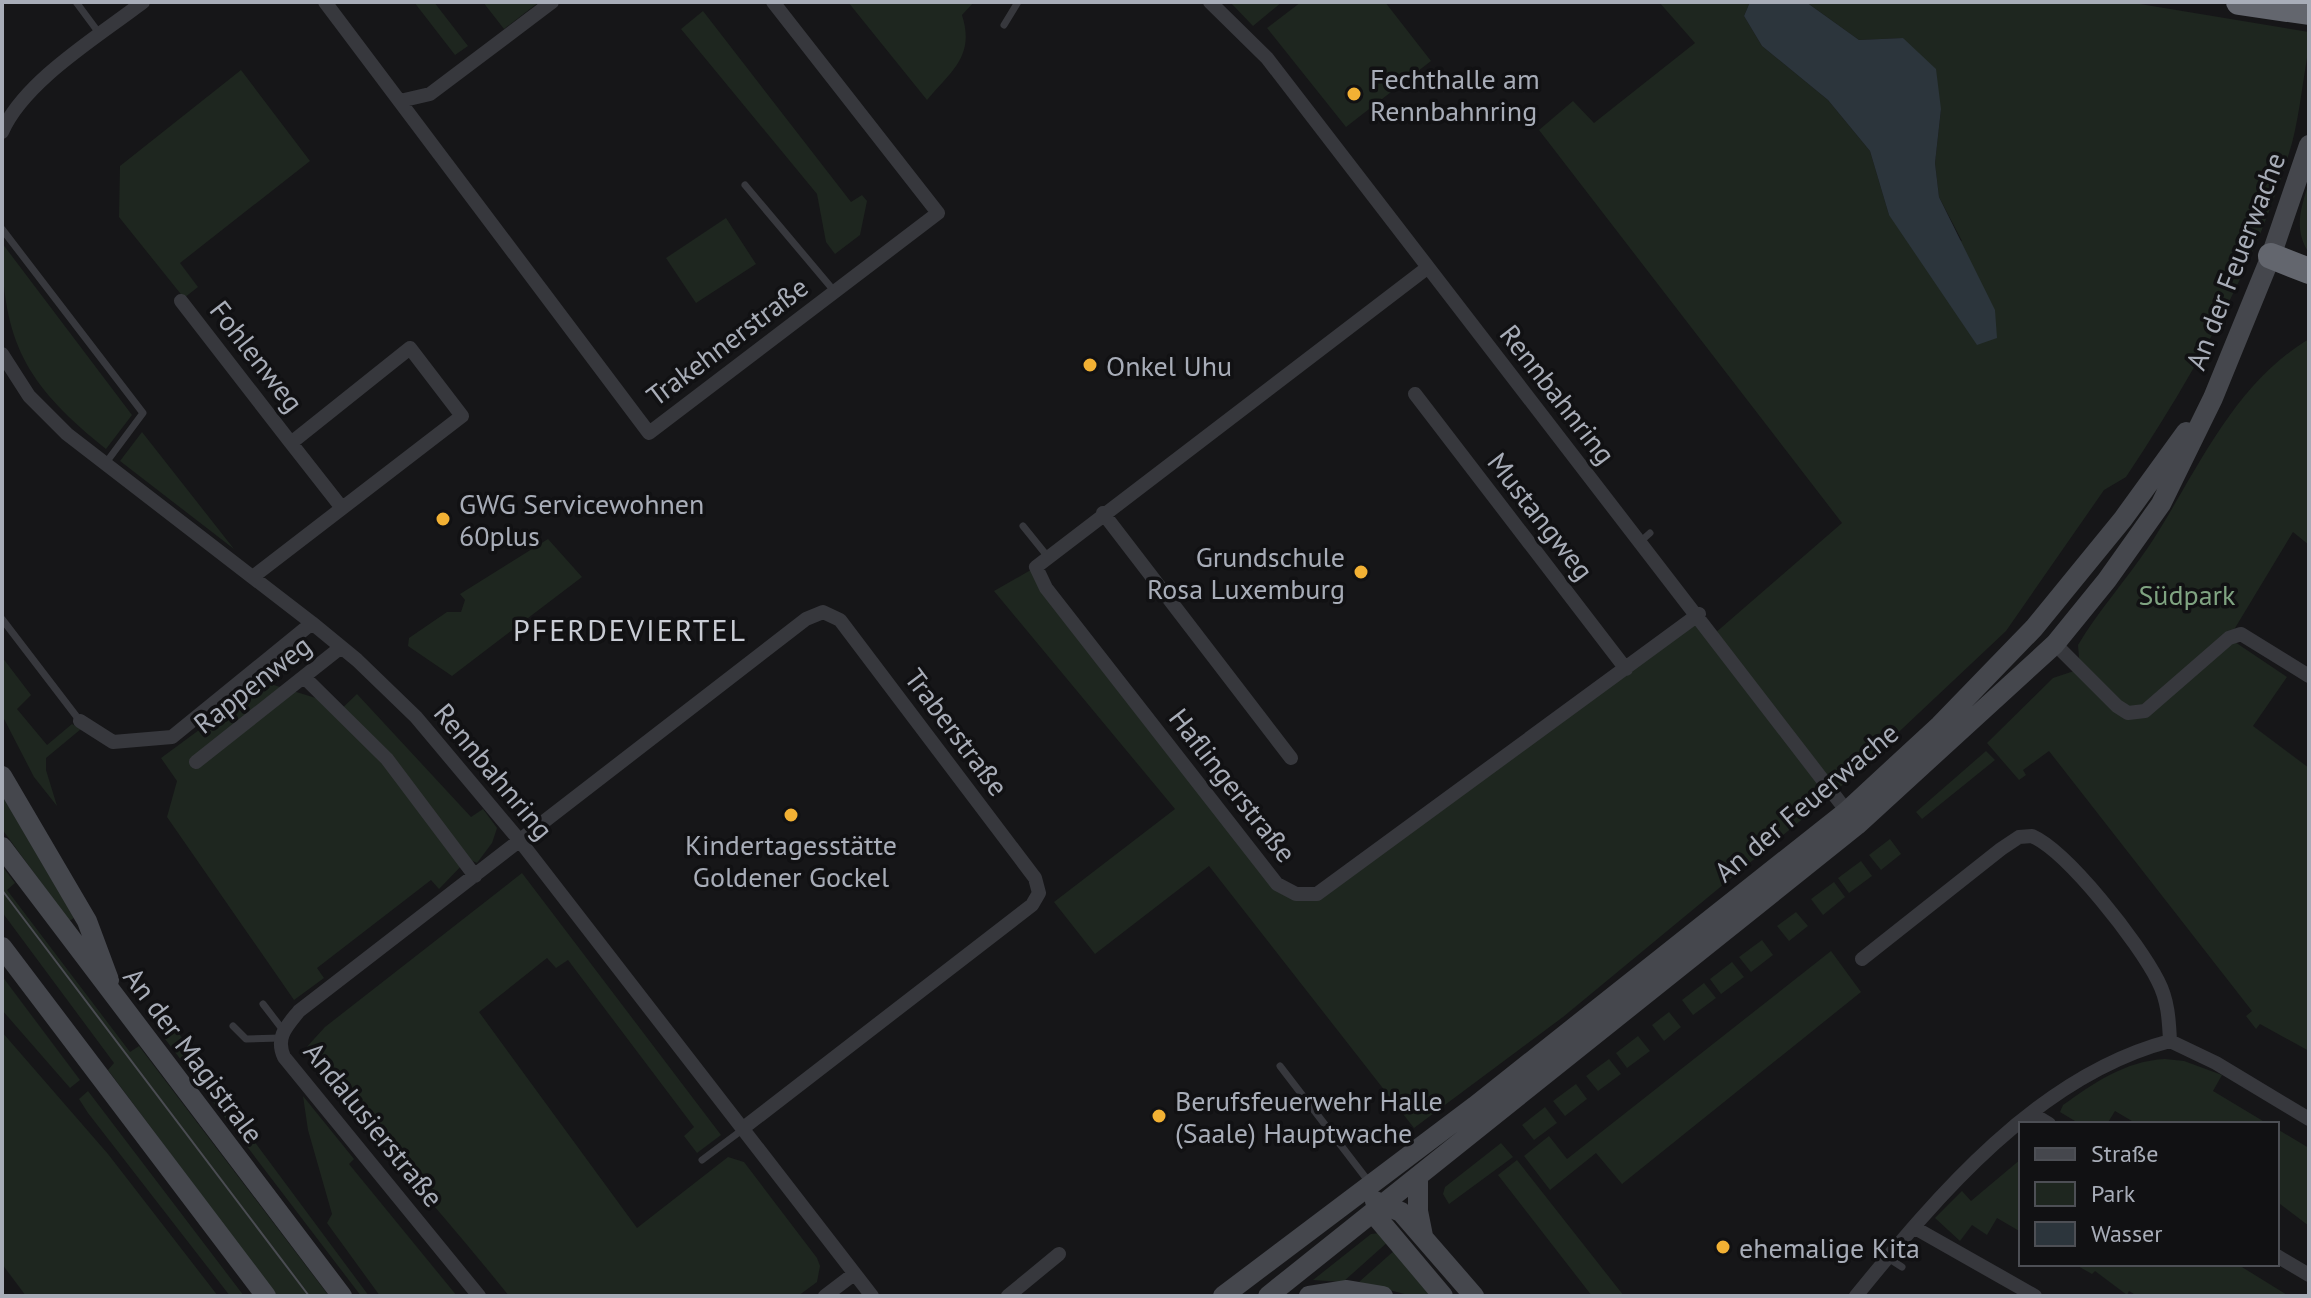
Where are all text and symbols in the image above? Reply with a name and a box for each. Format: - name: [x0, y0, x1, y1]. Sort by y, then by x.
- place label: Fechthalle am Rennbahnring: [1370, 60, 1540, 129]
- marker: Fechthalle am Rennbahnring: [1345, 85, 1363, 103]
- street label: An der Feuerwache: [2177, 147, 2293, 375]
- street label: Trakehnerstraße: [639, 268, 815, 414]
- street label: Fohlenweg: [202, 293, 312, 419]
- street label: Rennbahnring: [1492, 317, 1624, 471]
- place label: Onkel Uhu: [1106, 347, 1232, 384]
- marker: Onkel Uhu: [1081, 356, 1099, 374]
- street label: Mustangweg: [1480, 445, 1602, 587]
- place label: GWG Servicewohnen 60plus: [459, 485, 704, 554]
- marker: GWG Servicewohnen 60plus: [434, 510, 452, 528]
- place label: Grundschule Rosa Luxemburg: [1147, 538, 1345, 607]
- marker: Grundschule Rosa Luxemburg: [1352, 563, 1370, 581]
- park label: Südpark: [2139, 576, 2236, 613]
- district label: PFERDEVIERTEL: [513, 610, 747, 649]
- street label: Rappenweg: [186, 627, 318, 741]
- street label: Traberstraße: [897, 661, 1017, 803]
- street label: Rennbahnring: [426, 695, 562, 847]
- street label: Haflingerstraße: [1161, 700, 1305, 870]
- street label: An der Feuerwache: [1706, 714, 1906, 890]
- marker: Kindertagesstätte Goldener Gockel: [782, 806, 800, 824]
- place label: Kindertagesstätte Goldener Gockel: [685, 826, 897, 895]
- street label: An der Magistrale: [116, 960, 272, 1150]
- street label: Andalusierstraße: [296, 1034, 452, 1214]
- place label: Berufsfeuerwehr Halle (Saale) Hauptwache: [1175, 1082, 1443, 1151]
- marker: Berufsfeuerwehr Halle (Saale) Hauptwache: [1150, 1107, 1168, 1125]
- legend: [2019, 1122, 2279, 1266]
- text: Straße: [2091, 1138, 2158, 1169]
- text: Park: [2091, 1178, 2136, 1209]
- text: Wasser: [2091, 1218, 2162, 1249]
- place label: ehemalige Kita: [1739, 1229, 1920, 1266]
- marker: ehemalige Kita: [1714, 1238, 1732, 1256]

